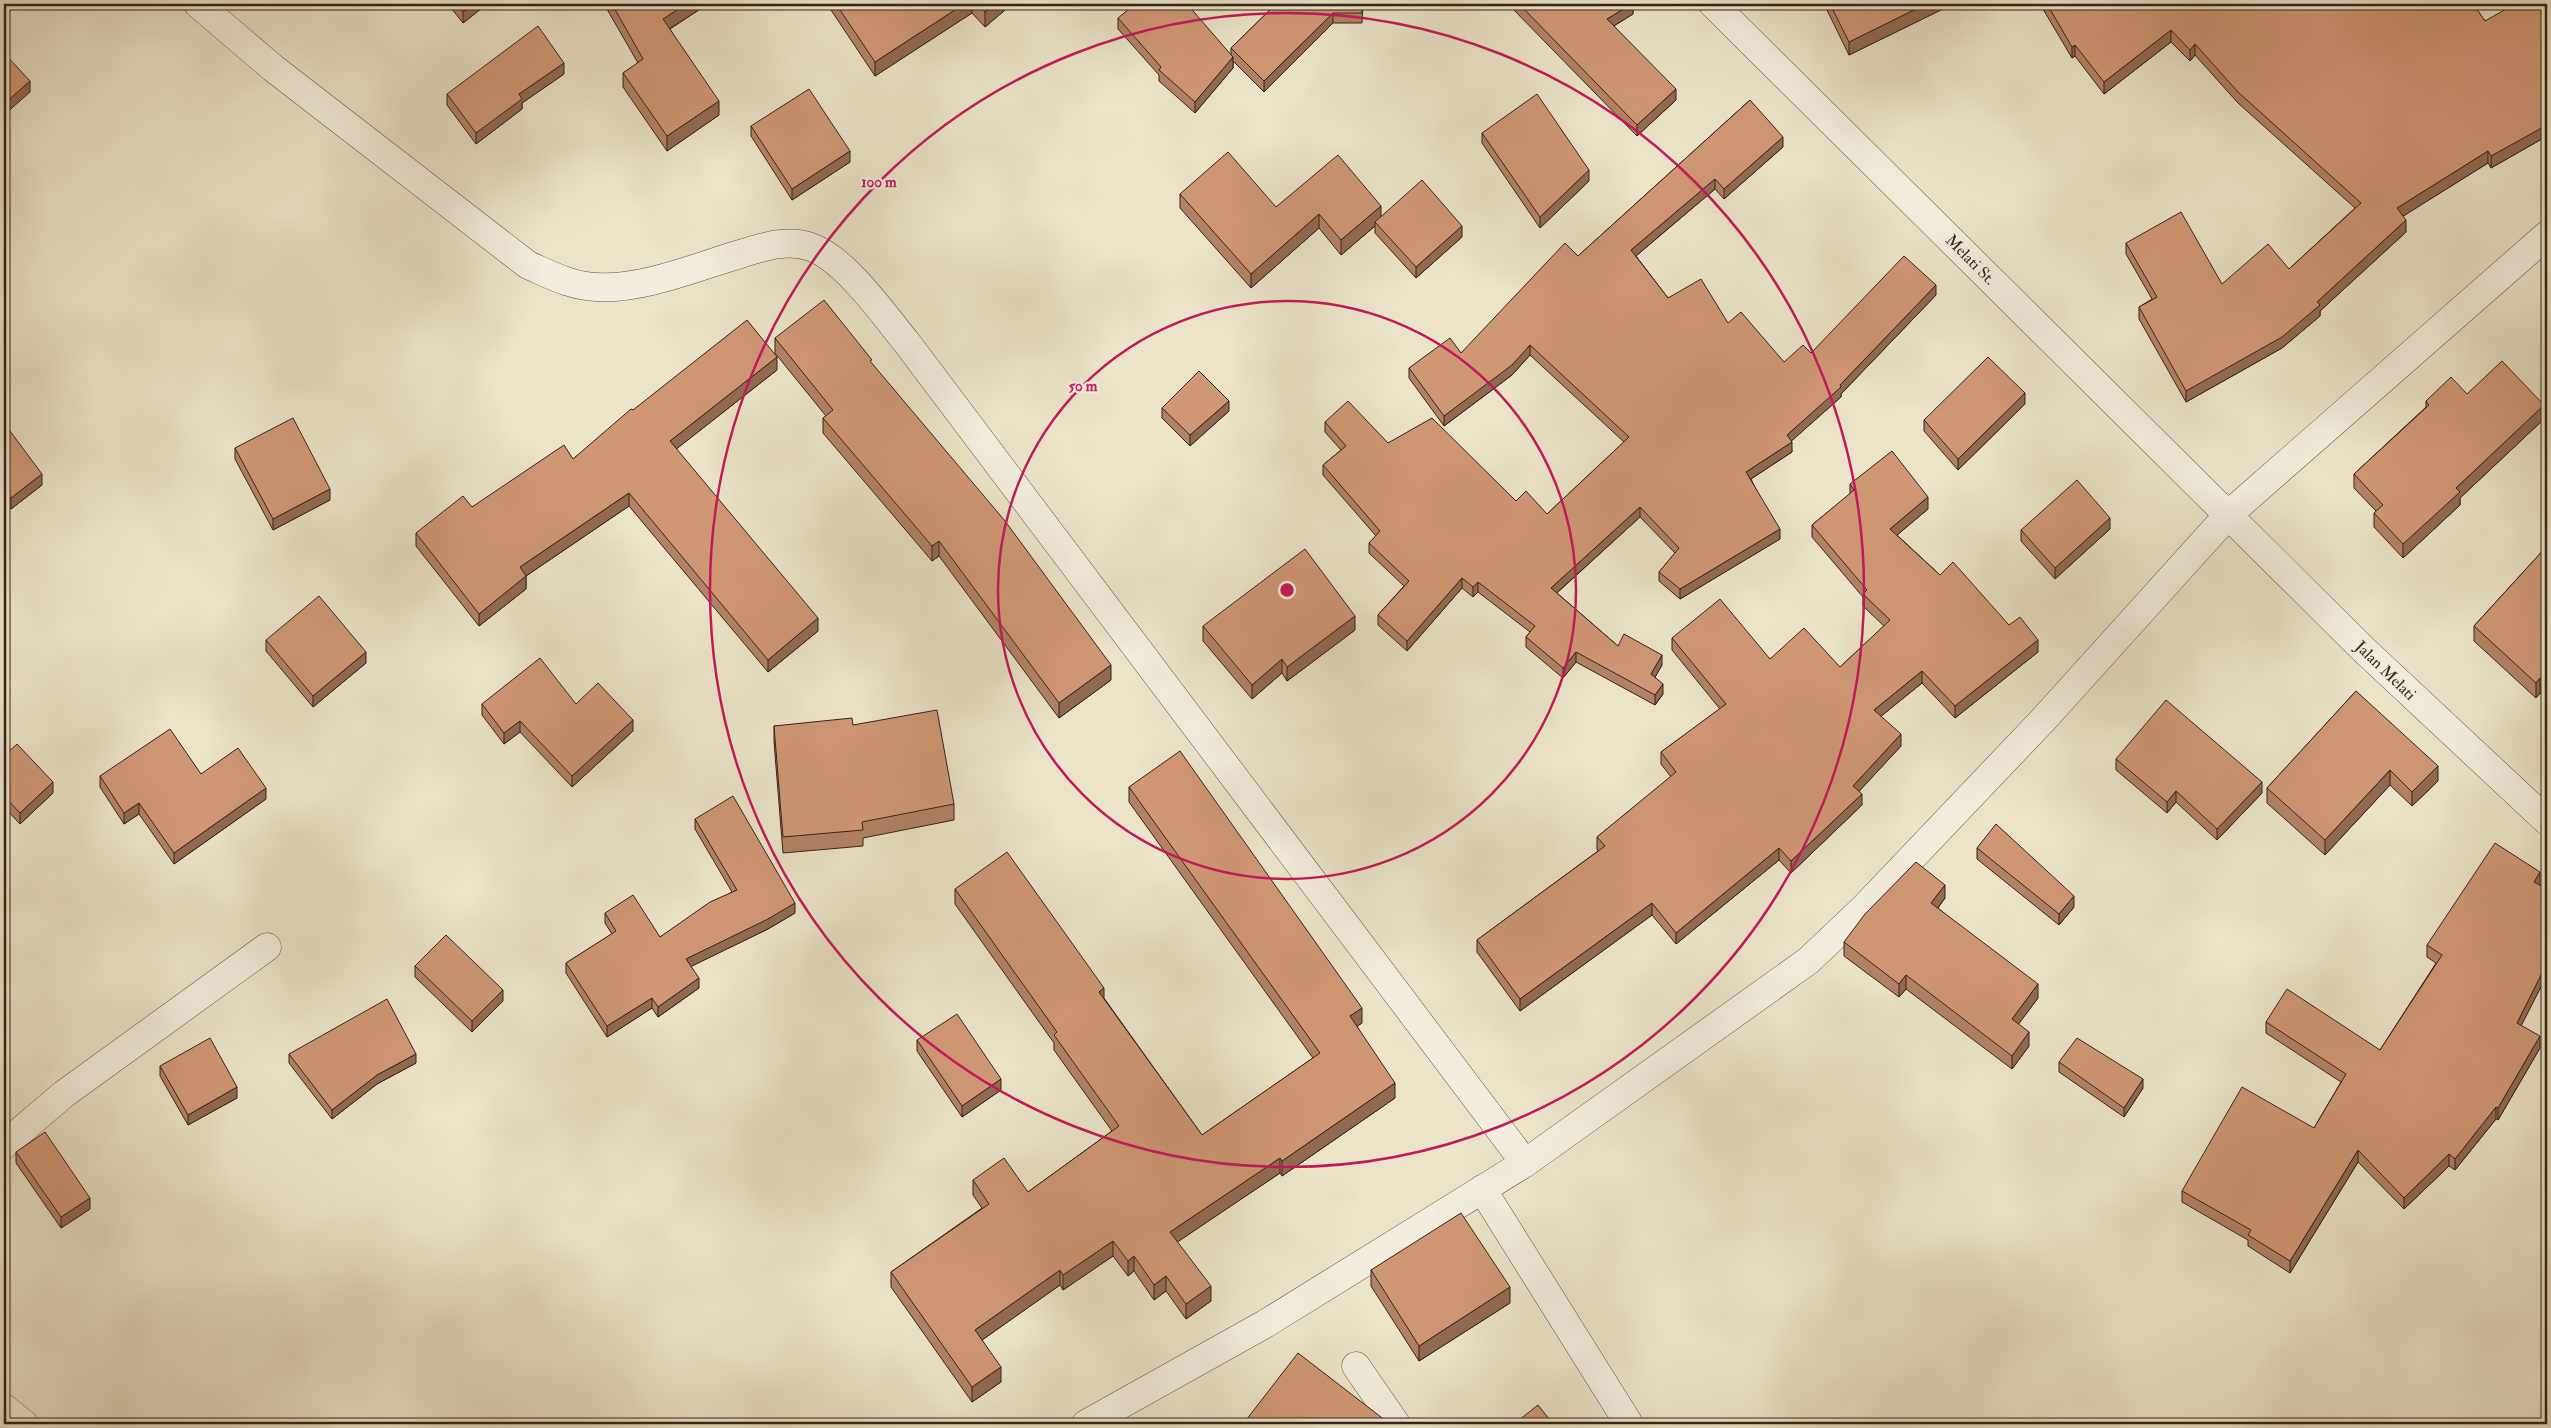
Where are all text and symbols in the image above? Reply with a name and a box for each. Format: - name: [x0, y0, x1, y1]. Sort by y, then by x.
- text: 100 m: [861, 173, 897, 192]
- street label: Melati St.: [1941, 231, 1999, 289]
- text: 50 m: [1069, 377, 1098, 396]
- centre of rings: [1278, 581, 1296, 599]
- street label: Jalan Melati: [2349, 636, 2420, 705]

